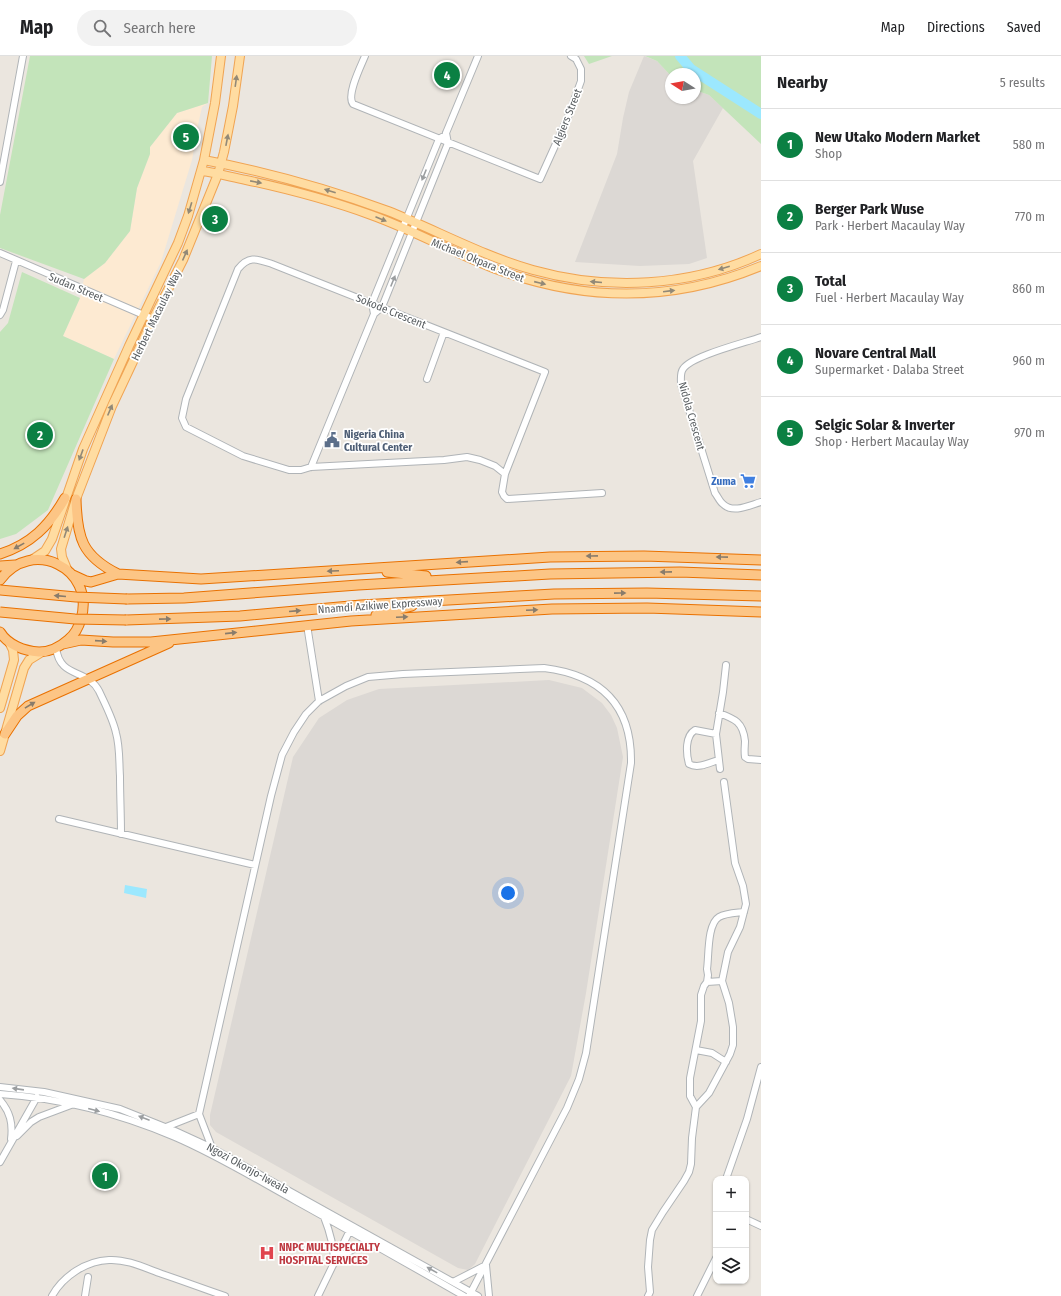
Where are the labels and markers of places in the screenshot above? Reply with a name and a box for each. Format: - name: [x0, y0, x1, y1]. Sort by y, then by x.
- pin: 4: [434, 60, 460, 90]
- pin: 5: [173, 122, 199, 152]
- pin: 3: [202, 204, 228, 234]
- pin: 2: [27, 420, 53, 450]
- place label: Nigeria China Cultural Center: [344, 428, 413, 454]
- public building icon: Nigeria China Cultural Center: [323, 431, 341, 449]
- supermarket icon: Zuma: [739, 472, 757, 490]
- place label: Zuma: [711, 475, 737, 488]
- pin: 1: [92, 1161, 118, 1191]
- place label: NNPC MULTISPECIALTY HOSPITAL SERVICES: [279, 1241, 381, 1267]
- hospital icon: NNPC MULTISPECIALTY HOSPITAL SERVICES: [258, 1244, 276, 1262]

